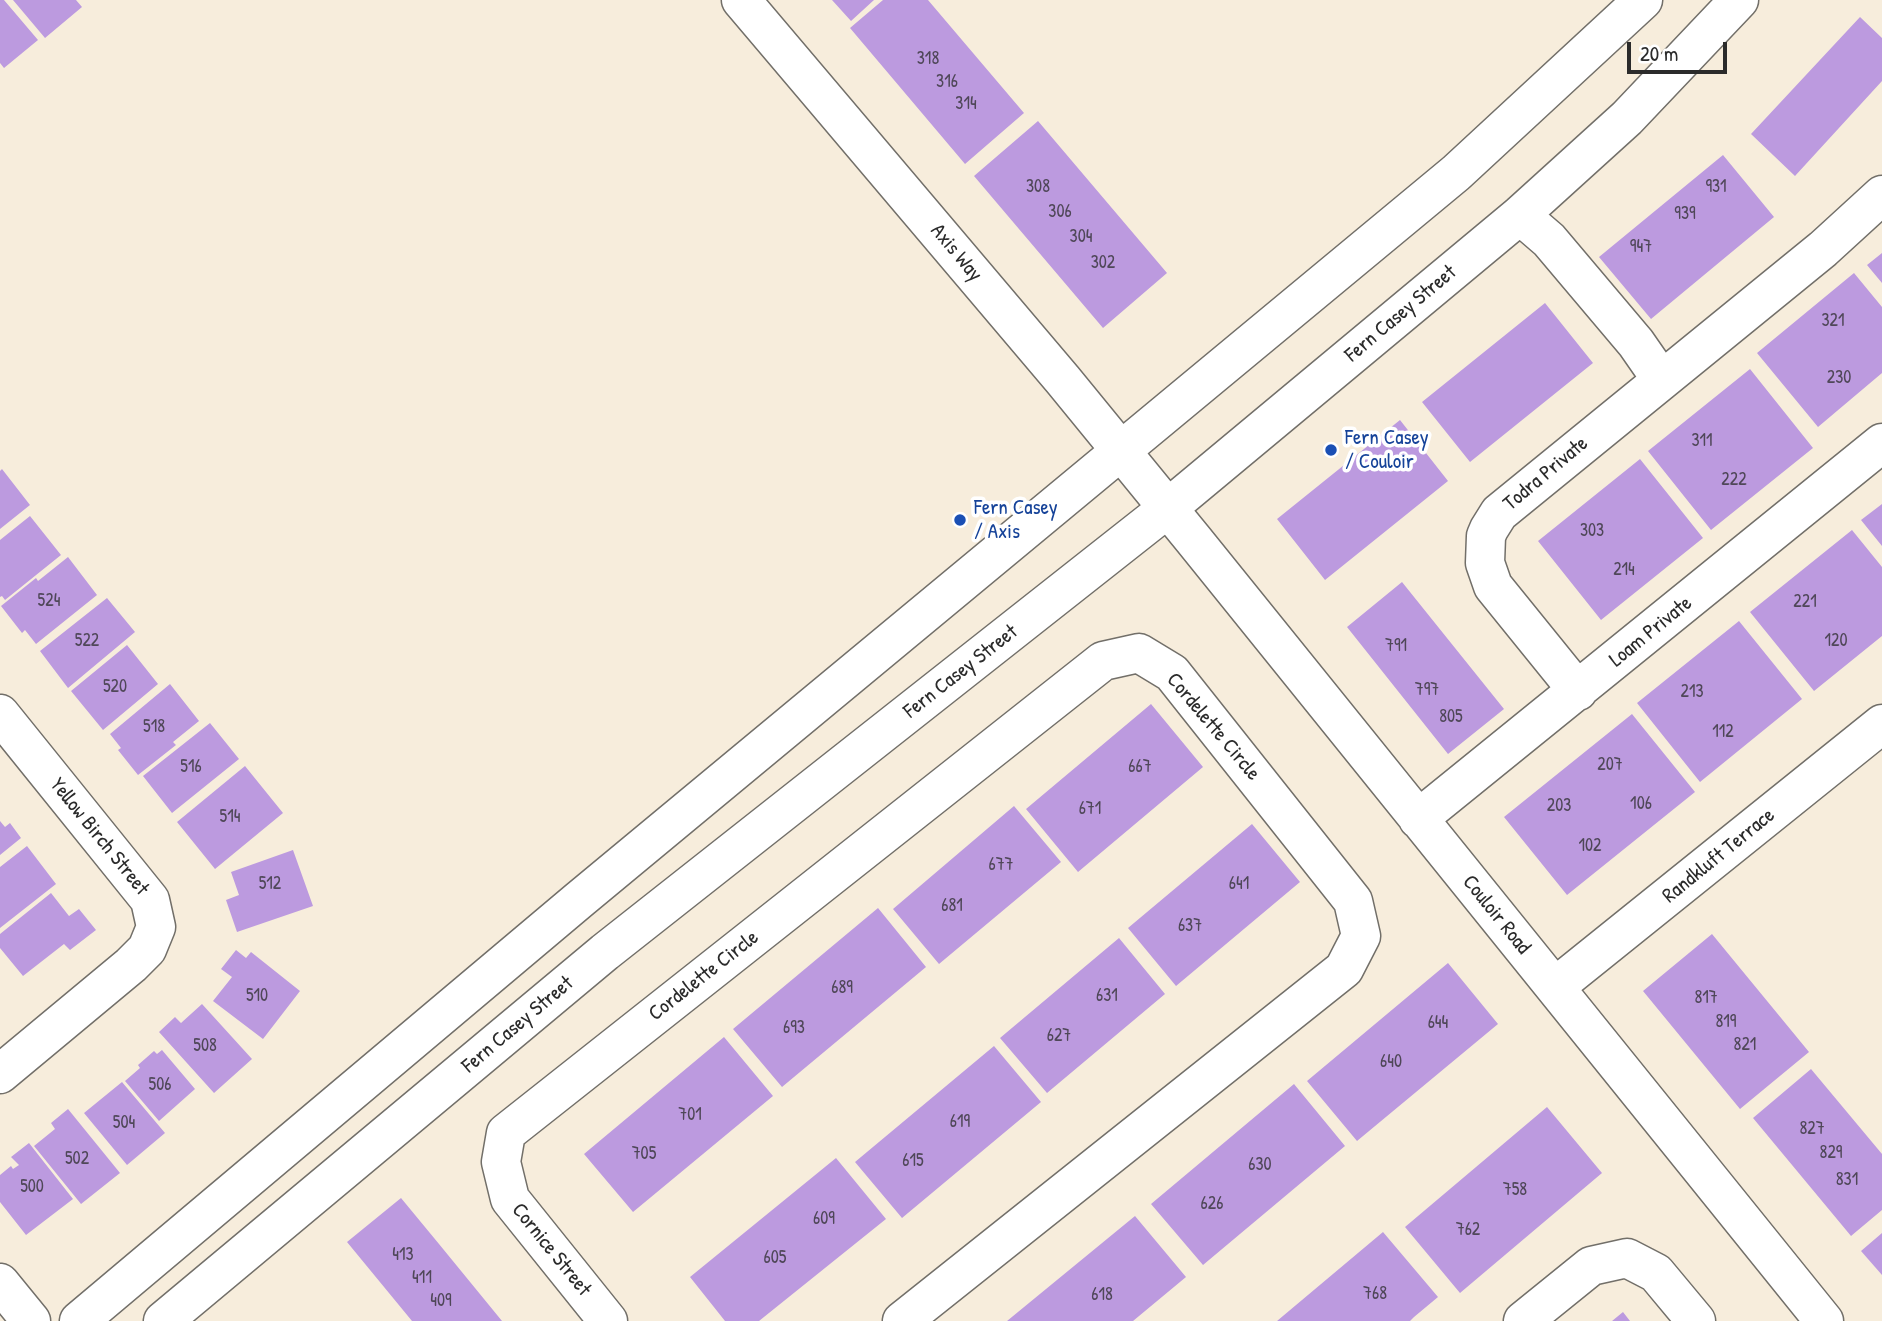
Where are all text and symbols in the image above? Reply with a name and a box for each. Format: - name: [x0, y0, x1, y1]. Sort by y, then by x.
- scale bar: [1630, 28, 1730, 72]
- text: 20 m: [1640, 39, 1678, 68]
- house number: 318: [917, 48, 939, 70]
- house number: 316: [936, 71, 958, 93]
- house number: 314: [955, 93, 977, 115]
- house number: 308: [1026, 176, 1050, 198]
- house number: 931: [1705, 176, 1727, 198]
- house number: 306: [1048, 201, 1072, 223]
- house number: 939: [1674, 203, 1696, 225]
- street label: Axis Way: [925, 219, 987, 287]
- house number: 304: [1070, 226, 1092, 248]
- house number: 947: [1630, 236, 1652, 258]
- house number: 302: [1091, 252, 1115, 274]
- street label: Fern Casey Street: [1340, 260, 1462, 368]
- house number: 321: [1821, 310, 1845, 332]
- house number: 230: [1827, 367, 1851, 389]
- place label: Fern Casey / Couloir: [1345, 425, 1429, 475]
- house number: 311: [1691, 430, 1713, 452]
- street label: Todra Private: [1499, 431, 1593, 517]
- marker: Fern Casey / Couloir: [1323, 442, 1339, 458]
- house number: 222: [1721, 469, 1747, 491]
- place label: Fern Casey / Axis: [974, 495, 1058, 545]
- marker: Fern Casey / Axis: [952, 512, 968, 528]
- house number: 303: [1580, 520, 1604, 542]
- house number: 214: [1613, 559, 1635, 581]
- house number: 524: [38, 590, 60, 612]
- street label: Loam Private: [1605, 591, 1697, 673]
- house number: 221: [1793, 591, 1817, 613]
- street label: Fern Casey Street: [899, 620, 1023, 724]
- house number: 522: [75, 630, 99, 652]
- house number: 120: [1824, 630, 1848, 652]
- house number: 791: [1385, 635, 1407, 657]
- street label: Cordelette Circle: [1161, 668, 1265, 786]
- house number: 520: [103, 676, 127, 698]
- house number: 797: [1415, 679, 1439, 701]
- house number: 213: [1680, 681, 1704, 703]
- house number: 805: [1439, 706, 1463, 728]
- house number: 518: [143, 716, 165, 738]
- house number: 112: [1712, 721, 1734, 743]
- house number: 207: [1597, 754, 1623, 776]
- house number: 516: [180, 756, 202, 778]
- house number: 667: [1128, 756, 1152, 778]
- street label: Yellow Birch Street: [44, 773, 154, 901]
- house number: 106: [1630, 793, 1652, 815]
- house number: 203: [1547, 795, 1571, 817]
- house number: 671: [1079, 798, 1101, 820]
- street label: Randkluft Terrace: [1658, 803, 1780, 909]
- house number: 514: [220, 806, 240, 828]
- house number: 102: [1578, 835, 1602, 857]
- house number: 677: [988, 854, 1014, 876]
- street label: Couloir Road: [1456, 870, 1536, 960]
- house number: 512: [259, 873, 281, 895]
- house number: 641: [1229, 873, 1249, 895]
- house number: 681: [941, 895, 963, 917]
- house number: 637: [1178, 915, 1202, 937]
- street label: Cordelette Circle: [644, 925, 764, 1027]
- street label: Fern Casey Street: [457, 971, 579, 1079]
- house number: 689: [831, 977, 853, 999]
- house number: 510: [246, 985, 268, 1007]
- house number: 631: [1096, 985, 1118, 1007]
- house number: 817: [1694, 987, 1718, 1009]
- house number: 819: [1716, 1011, 1736, 1033]
- house number: 644: [1428, 1012, 1448, 1034]
- house number: 693: [783, 1017, 805, 1039]
- house number: 627: [1047, 1025, 1071, 1047]
- house number: 821: [1734, 1034, 1756, 1056]
- house number: 508: [193, 1035, 217, 1057]
- house number: 640: [1380, 1051, 1402, 1073]
- house number: 506: [149, 1074, 171, 1096]
- house number: 701: [678, 1104, 702, 1126]
- house number: 619: [950, 1111, 970, 1133]
- house number: 504: [113, 1112, 135, 1134]
- house number: 827: [1799, 1118, 1825, 1140]
- house number: 829: [1820, 1142, 1842, 1164]
- house number: 705: [632, 1143, 656, 1165]
- house number: 502: [65, 1148, 89, 1170]
- house number: 615: [902, 1150, 924, 1172]
- house number: 630: [1248, 1154, 1272, 1176]
- house number: 831: [1836, 1169, 1858, 1191]
- house number: 500: [20, 1176, 44, 1198]
- house number: 758: [1503, 1179, 1527, 1201]
- house number: 626: [1201, 1193, 1223, 1215]
- street label: Cornice Street: [506, 1198, 596, 1302]
- house number: 609: [813, 1208, 835, 1230]
- house number: 762: [1456, 1219, 1480, 1241]
- house number: 413: [392, 1244, 414, 1266]
- house number: 605: [764, 1247, 786, 1269]
- house number: 411: [412, 1267, 432, 1289]
- house number: 768: [1363, 1283, 1387, 1305]
- house number: 618: [1091, 1284, 1113, 1306]
- house number: 409: [430, 1290, 452, 1312]

